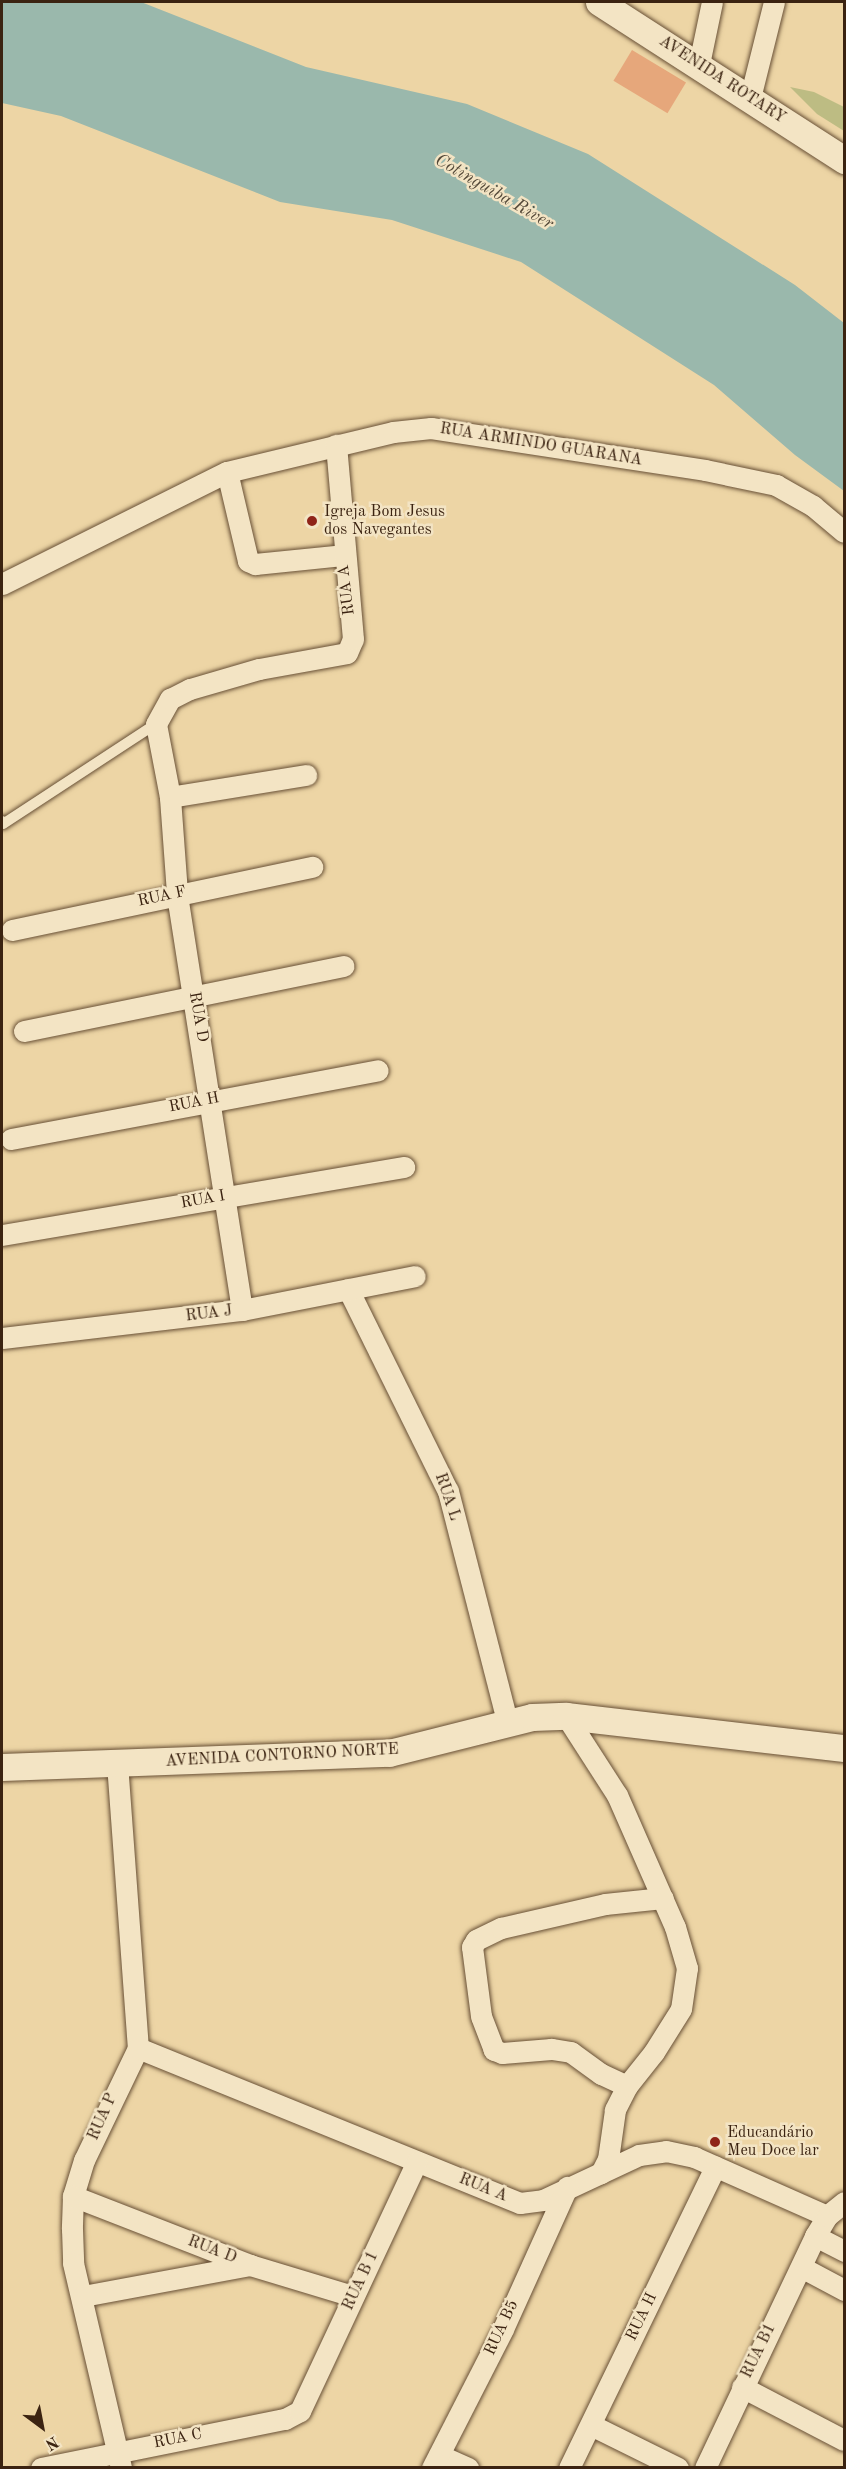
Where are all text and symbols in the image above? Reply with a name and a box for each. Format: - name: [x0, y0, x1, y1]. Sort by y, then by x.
- street label: AVENIDA ROTARY: [655, 32, 789, 128]
- water label: Cotinguiba River: [431, 149, 557, 235]
- street label: RUA ARMINDO GUARANA: [438, 419, 644, 471]
- place label: Igreja Bom Jesus dos Navegantes: [324, 502, 445, 540]
- marker: Igreja Bom Jesus dos Navegantes: [305, 514, 319, 528]
- street label: RUA A: [334, 564, 360, 616]
- street label: RUA F: [136, 882, 188, 912]
- street label: RUA D: [184, 990, 212, 1044]
- street label: RUA H: [167, 1089, 221, 1117]
- street label: RUA I: [179, 1187, 227, 1213]
- street label: RUA J: [184, 1302, 234, 1326]
- street label: RUA L: [430, 1471, 464, 1523]
- street label: AVENIDA CONTORNO NORTE: [165, 1740, 399, 1772]
- street label: RUA P: [84, 2091, 122, 2143]
- place label: Educandário Meu Doce lar: [727, 2123, 819, 2161]
- marker: Educandário Meu Doce lar: [708, 2135, 722, 2149]
- street label: RUA A: [456, 2170, 510, 2206]
- street label: RUA D: [185, 2232, 239, 2268]
- street label: RUA B 1: [339, 2248, 383, 2314]
- street label: RUA H: [622, 2290, 662, 2344]
- street label: RUA B5: [481, 2297, 523, 2359]
- street label: RUA B1: [737, 2320, 781, 2382]
- north arrow: [12, 2397, 72, 2457]
- street label: RUA C: [152, 2425, 204, 2453]
- text: N: [42, 2432, 61, 2452]

